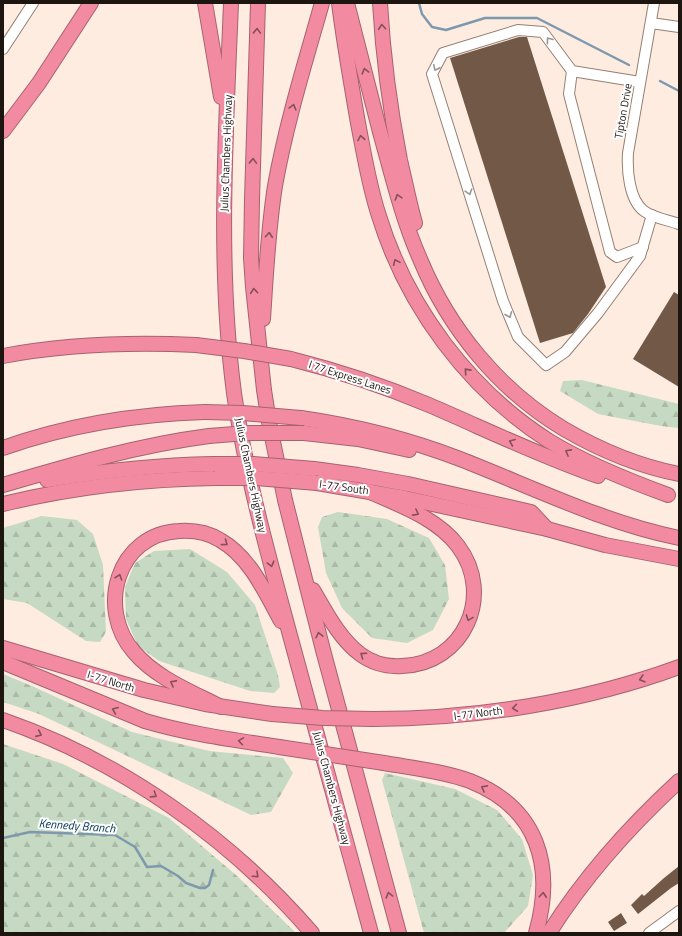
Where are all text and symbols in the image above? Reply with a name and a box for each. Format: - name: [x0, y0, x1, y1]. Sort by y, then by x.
- one-way arrow: [378, 24, 387, 30]
- one-way arrow: [253, 28, 261, 34]
- one-way arrow: [547, 37, 554, 44]
- one-way arrow: [433, 64, 441, 71]
- one-way arrow: [361, 68, 370, 75]
- street label: Tipton Drive: [610, 82, 636, 140]
- street label: Julius Chambers Highway: [216, 94, 236, 212]
- one-way arrow: [288, 104, 297, 111]
- one-way arrow: [357, 135, 366, 141]
- one-way arrow: [249, 158, 257, 164]
- one-way arrow: [464, 188, 473, 195]
- one-way arrow: [394, 194, 403, 201]
- one-way arrow: [264, 232, 273, 238]
- one-way arrow: [393, 259, 401, 266]
- one-way arrow: [249, 288, 258, 294]
- one-way arrow: [505, 312, 513, 319]
- street label: I 77 Express Lanes: [307, 356, 393, 398]
- one-way arrow: [465, 368, 472, 375]
- street label: Julius Chambers Highway: [231, 416, 271, 535]
- one-way arrow: [509, 439, 517, 447]
- one-way arrow: [565, 449, 572, 456]
- street label: I-77 South: [318, 476, 370, 498]
- one-way arrow: [412, 509, 419, 516]
- one-way arrow: [221, 539, 228, 546]
- one-way arrow: [266, 560, 275, 567]
- one-way arrow: [114, 574, 122, 581]
- one-way arrow: [466, 615, 474, 622]
- one-way arrow: [316, 631, 324, 638]
- one-way arrow: [360, 652, 367, 660]
- street label: I-77 North: [85, 666, 137, 696]
- one-way arrow: [639, 674, 646, 683]
- one-way arrow: [170, 680, 177, 687]
- street label: I-77 North: [453, 702, 503, 724]
- one-way arrow: [512, 703, 518, 712]
- one-way arrow: [112, 707, 120, 715]
- one-way arrow: [35, 729, 43, 737]
- street label: Julius Chambers Highway: [309, 729, 355, 847]
- one-way arrow: [238, 737, 244, 746]
- one-way arrow: [481, 786, 489, 793]
- one-way arrow: [150, 791, 157, 798]
- water label: Kennedy Branch: [38, 813, 117, 838]
- one-way arrow: [251, 870, 259, 878]
- one-way arrow: [385, 892, 394, 899]
- one-way arrow: [539, 892, 548, 898]

